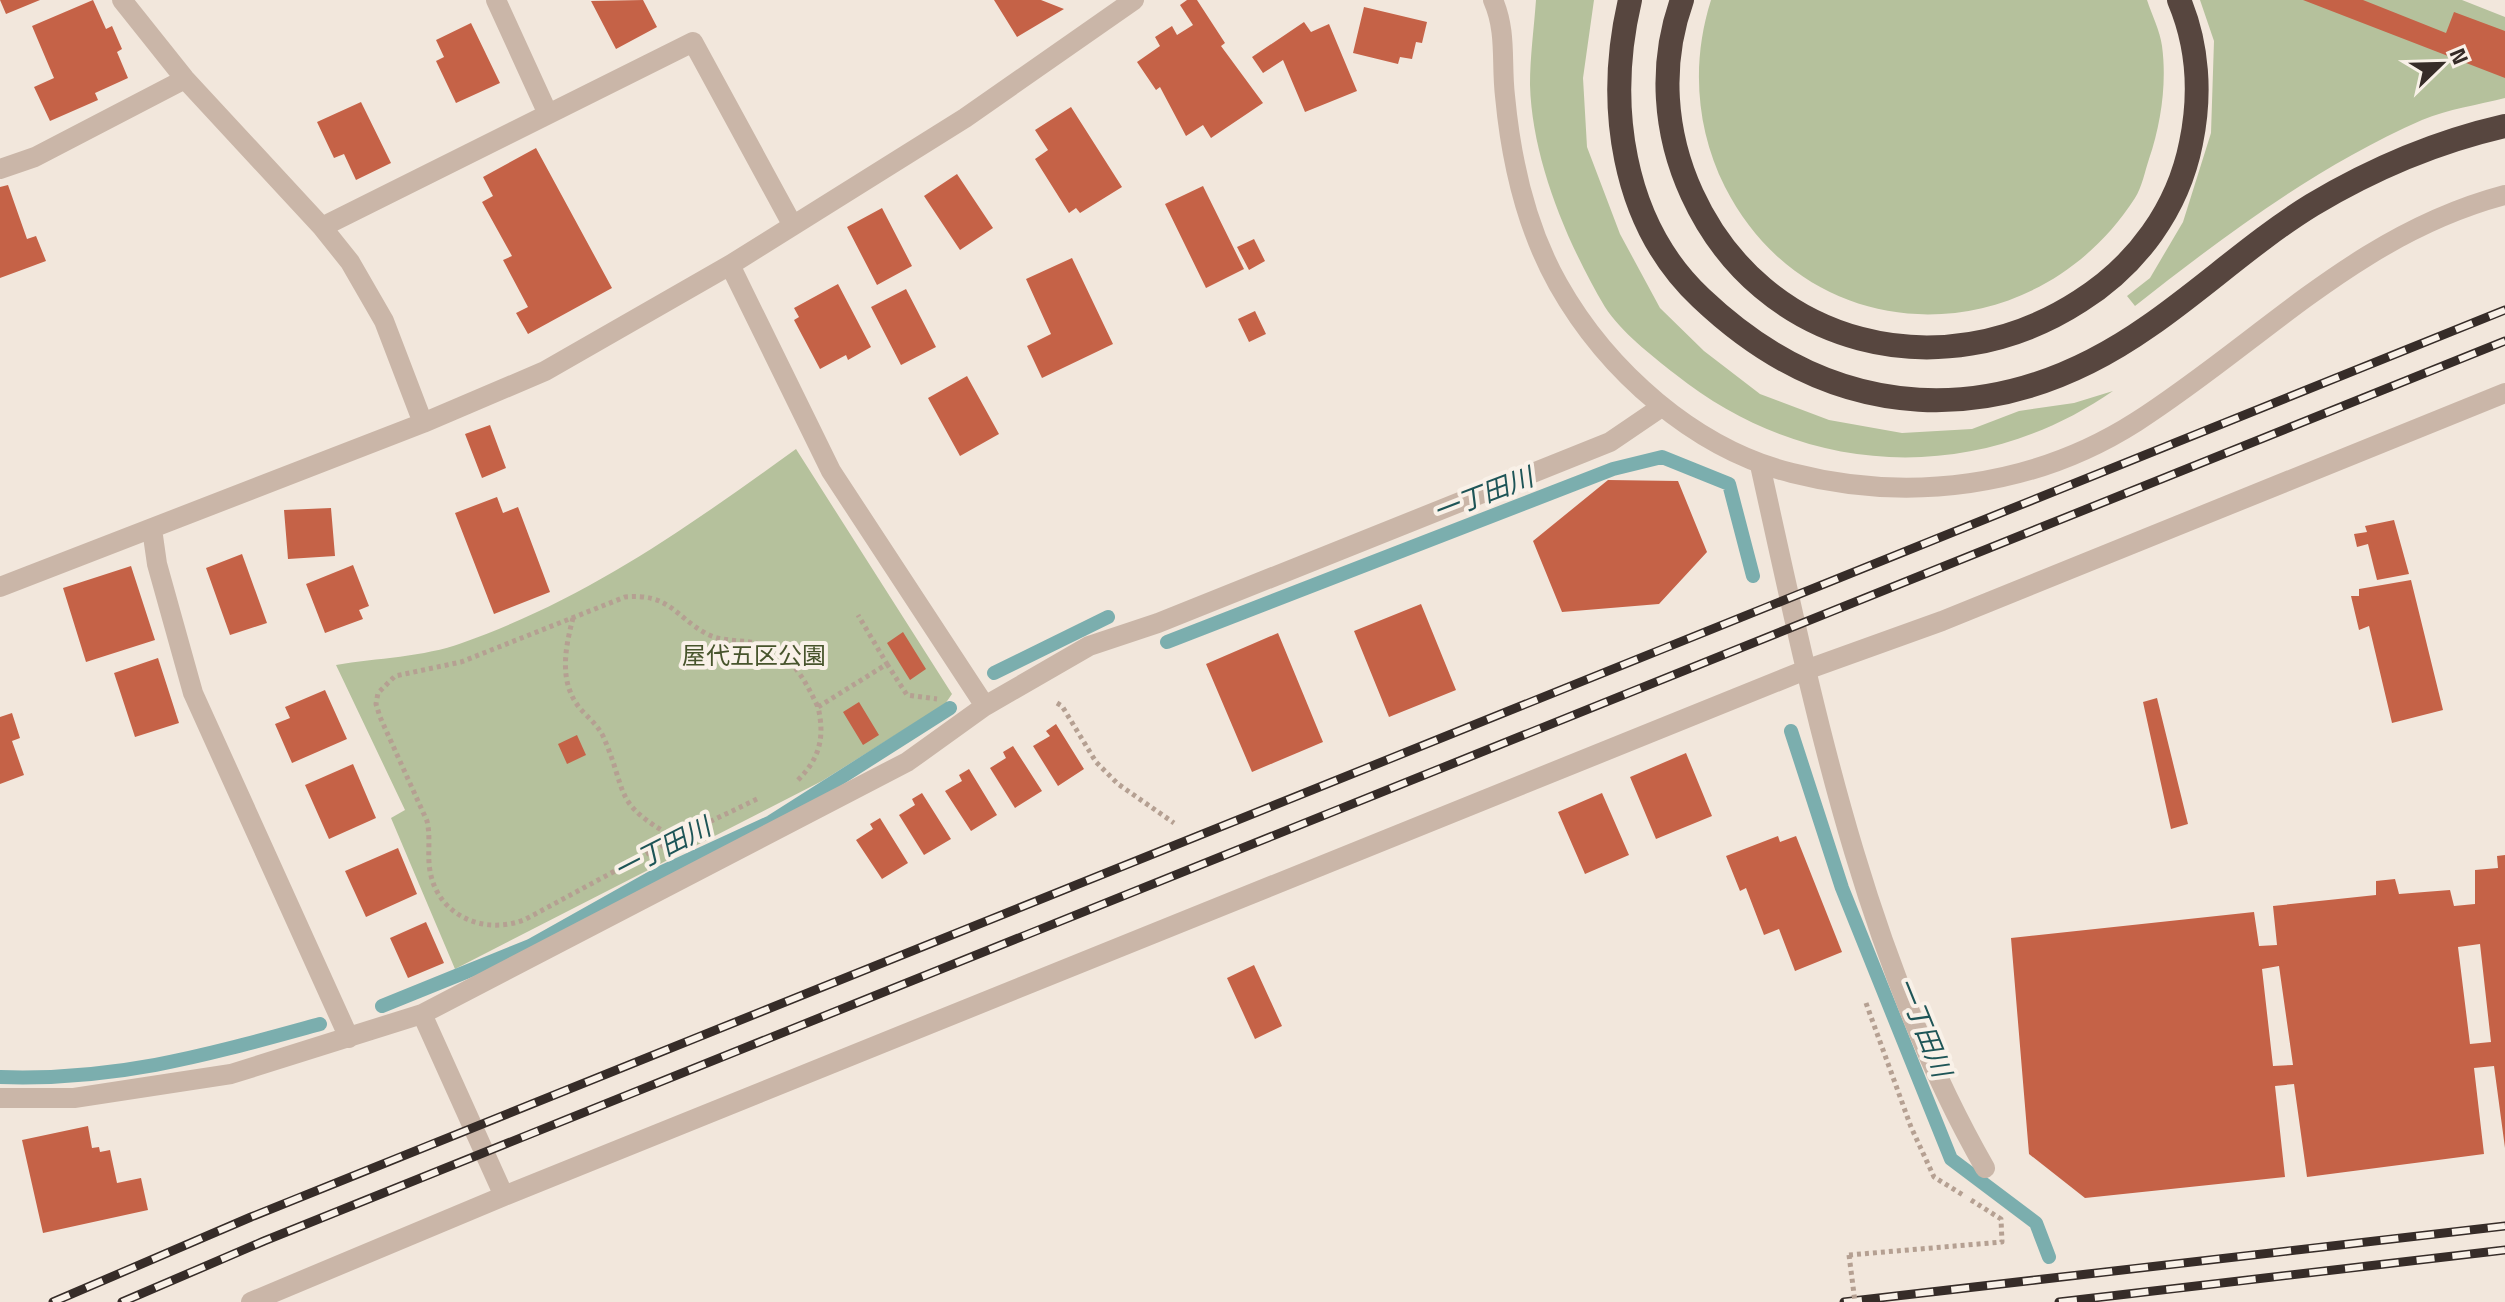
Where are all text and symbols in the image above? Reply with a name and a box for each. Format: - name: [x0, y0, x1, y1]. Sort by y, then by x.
- north arrow: [2401, 24, 2481, 104]
- text: N: [2441, 43, 2478, 70]
- water label: 一丁田川: [1427, 456, 1541, 531]
- park label: 屋代五区公園: [682, 637, 826, 673]
- water label: 一丁田川: [607, 806, 720, 889]
- water label: 一丁田川: [1886, 971, 1963, 1085]

